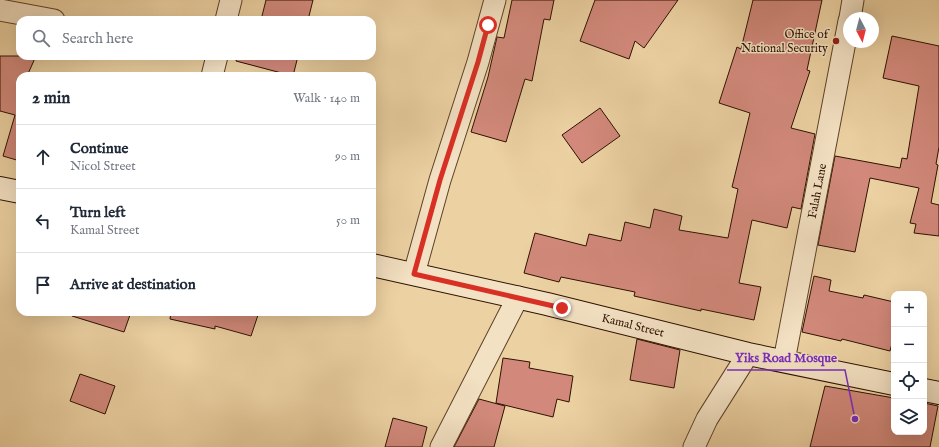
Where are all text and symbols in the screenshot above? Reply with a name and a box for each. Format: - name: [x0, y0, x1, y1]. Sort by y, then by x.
- north arrow: [843, 12, 879, 48]
- search box: [16, 16, 376, 60]
- route start: [479, 16, 497, 34]
- icon: search: [30, 27, 52, 49]
- place label: Office of National Security: [741, 27, 831, 56]
- text: Search here: [62, 29, 133, 48]
- marker: Office of National Security: [831, 36, 841, 46]
- text: 2 min: [32, 88, 70, 109]
- text: Walk · 140 m: [293, 90, 360, 107]
- text: Continue: [70, 139, 128, 158]
- icon: ahead: [32, 146, 54, 168]
- text: 90 m: [335, 148, 360, 165]
- text: Nicol Street: [70, 158, 136, 175]
- street label: Falah Lane: [805, 162, 830, 220]
- text: Turn left: [70, 203, 126, 222]
- icon: left: [32, 210, 54, 232]
- text: 50 m: [336, 212, 360, 229]
- text: Kamal Street: [70, 222, 139, 239]
- icon: arrive: [32, 274, 54, 296]
- text: Arrive at destination: [70, 275, 196, 294]
- map controls: [891, 291, 927, 435]
- button: +: [891, 291, 927, 327]
- route end: [553, 299, 571, 317]
- street label: Kamal Street: [600, 310, 666, 341]
- button: −: [891, 327, 927, 363]
- callout: Yiks Road Mosque: [727, 345, 845, 370]
- text: Yiks Road Mosque: [735, 350, 837, 367]
- button: locate: [891, 363, 927, 399]
- button: layers: [891, 399, 927, 435]

